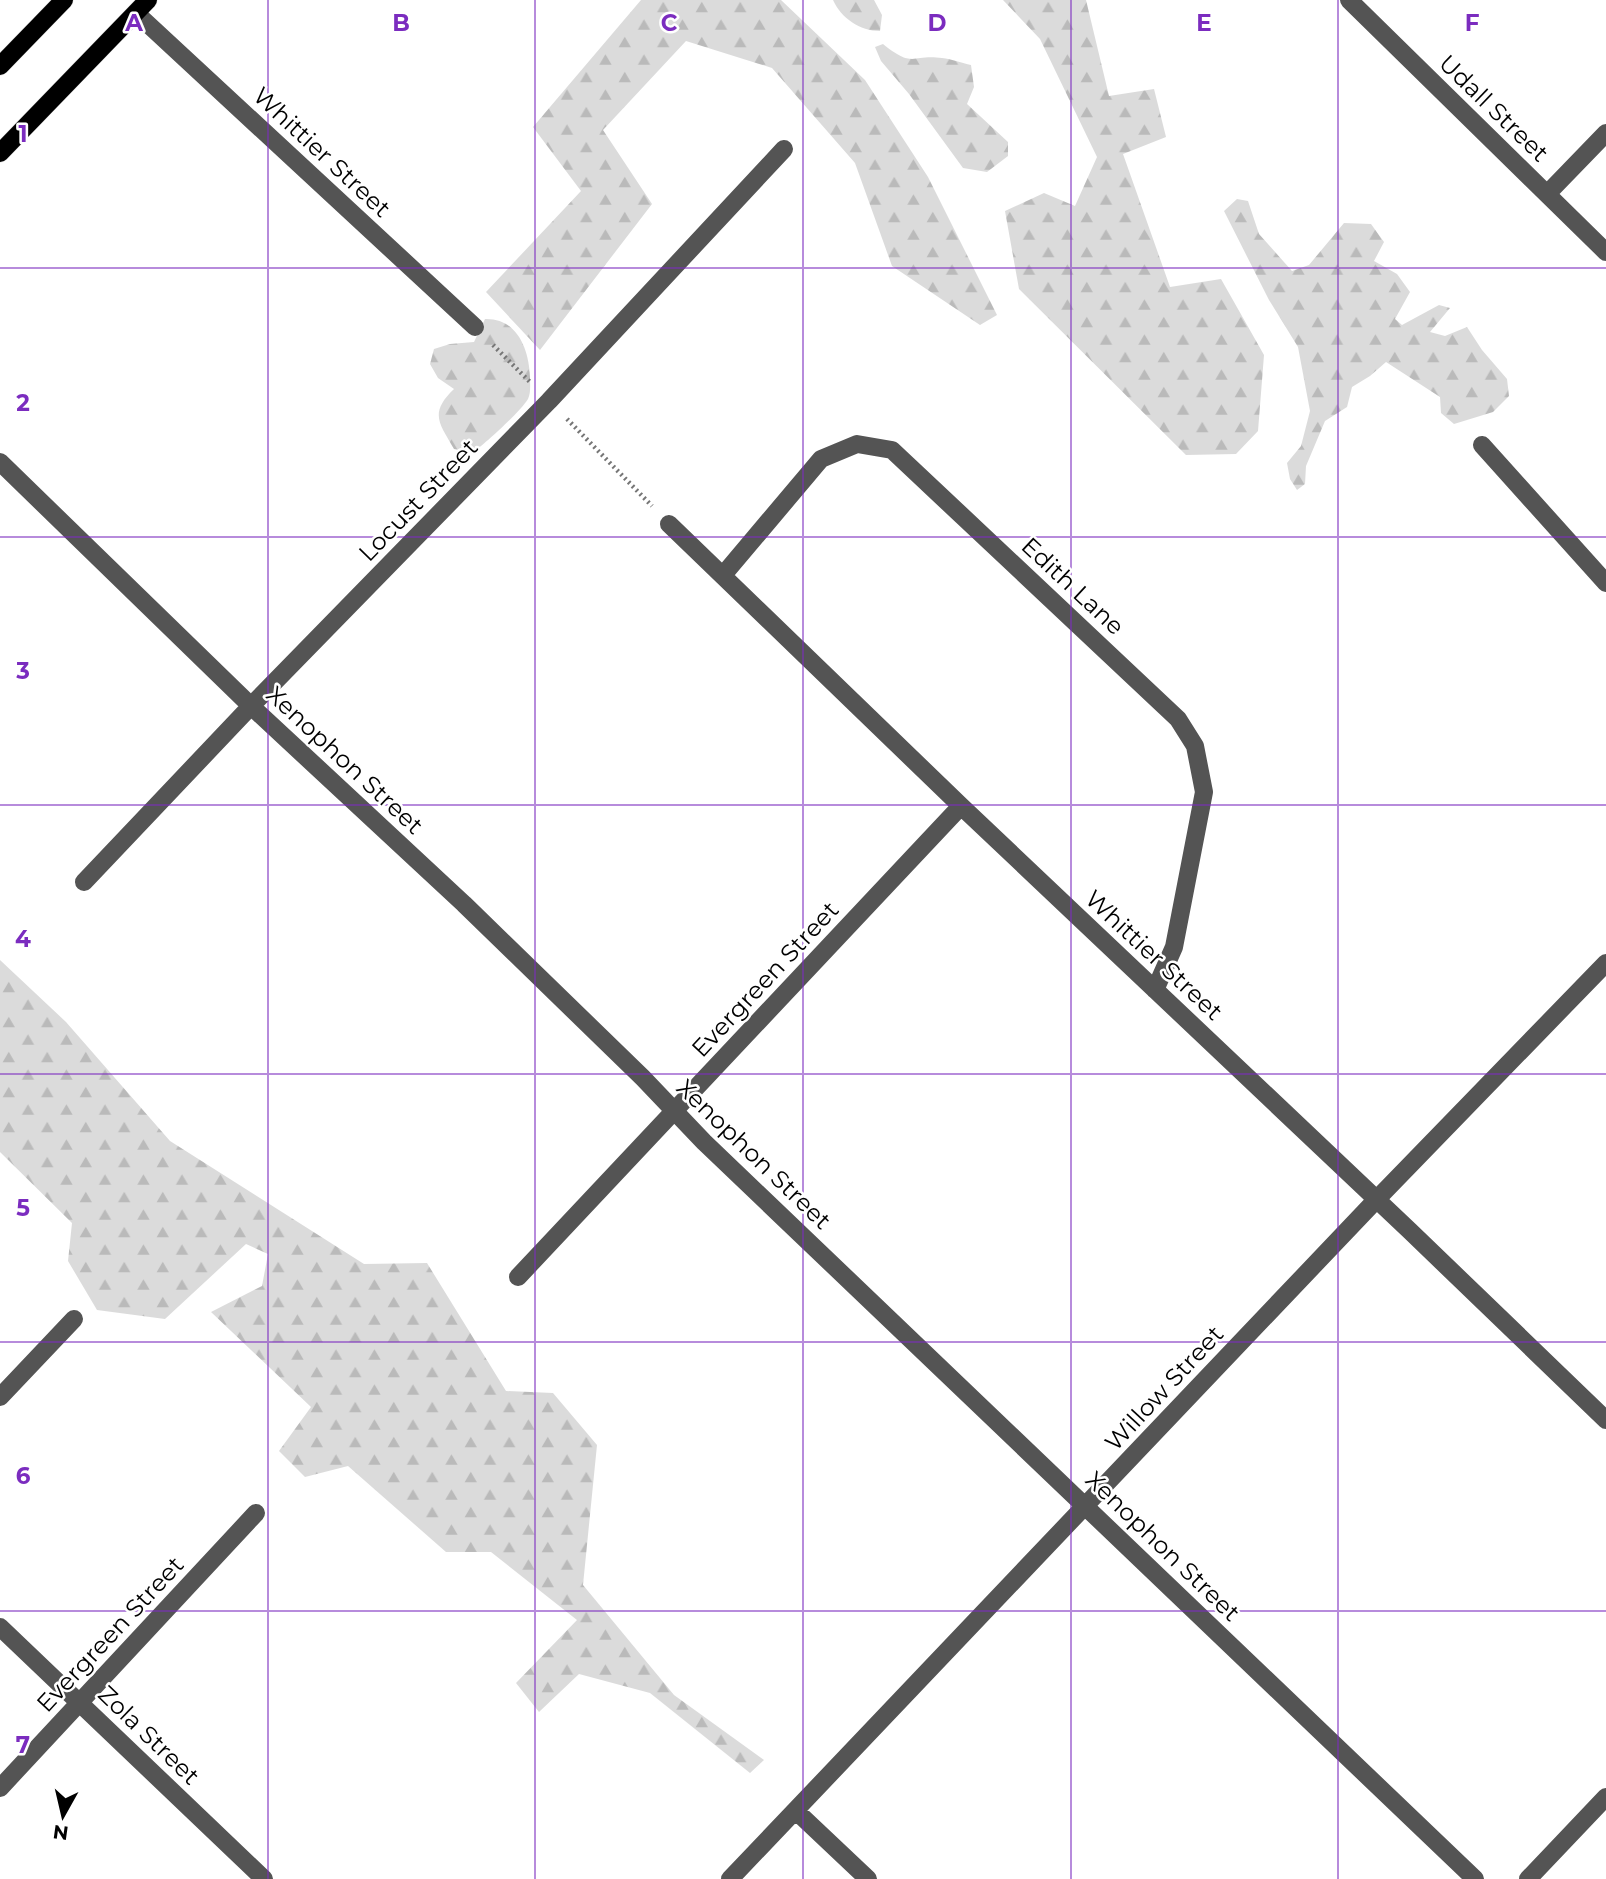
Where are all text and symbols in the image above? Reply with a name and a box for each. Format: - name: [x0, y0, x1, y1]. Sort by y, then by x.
- text: A: [124, 9, 143, 37]
- text: B: [392, 9, 410, 37]
- text: C: [661, 9, 678, 37]
- text: D: [928, 9, 947, 37]
- text: E: [1196, 9, 1212, 37]
- text: F: [1465, 9, 1480, 37]
- street label: Udall Street: [1433, 49, 1555, 168]
- street label: Whittier Street: [247, 81, 397, 223]
- text: 1: [18, 120, 28, 148]
- text: 2: [16, 389, 30, 417]
- street label: Locust Street: [352, 433, 484, 567]
- street label: Edith Lane: [1016, 531, 1130, 641]
- text: 3: [15, 657, 30, 685]
- street label: Xenophon Street: [261, 680, 429, 840]
- street label: Whittier Street: [1079, 884, 1229, 1026]
- street label: Evergreen Street: [685, 895, 845, 1063]
- text: 4: [15, 925, 31, 953]
- street label: Xenophon Street: [671, 1073, 837, 1235]
- text: 5: [16, 1194, 30, 1222]
- street label: Willow Street: [1099, 1319, 1229, 1456]
- text: 6: [16, 1462, 31, 1490]
- street label: Xenophon Street: [1080, 1465, 1246, 1627]
- street label: Evergreen Street: [30, 1550, 190, 1718]
- street label: Zola Street: [92, 1679, 206, 1791]
- text: 7: [16, 1731, 30, 1759]
- north arrow: [28, 1781, 98, 1851]
- text: N: [51, 1820, 70, 1845]

